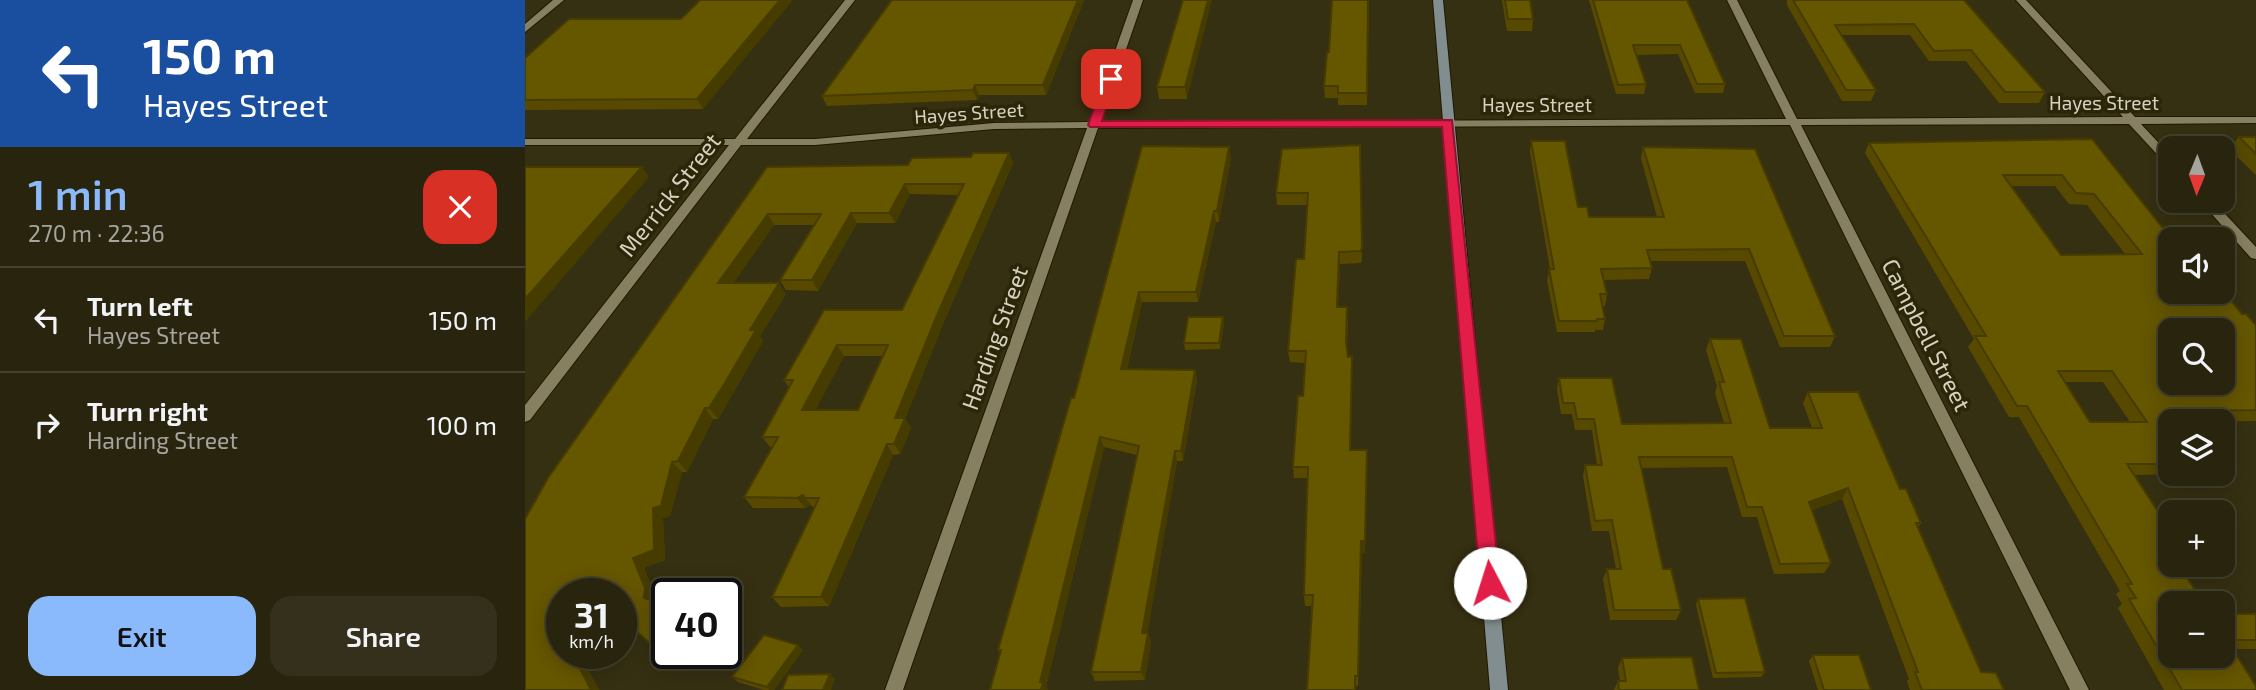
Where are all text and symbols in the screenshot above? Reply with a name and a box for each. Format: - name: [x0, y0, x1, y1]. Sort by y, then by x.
- text: 150 m: [143, 25, 276, 84]
- icon: left: [28, 28, 119, 119]
- pin: [1081, 49, 1141, 109]
- icon: arrive: [1092, 60, 1130, 98]
- text: Hayes Street: [143, 85, 328, 123]
- street label: Hayes Street: [2049, 91, 2159, 114]
- street label: Hayes Street: [1482, 93, 1592, 116]
- street label: Hayes Street: [913, 97, 1025, 128]
- street label: Merrick Street: [612, 127, 726, 261]
- north arrow: [2158, 136, 2235, 214]
- map controls: [2158, 136, 2235, 668]
- text: 1 min: [28, 168, 128, 218]
- button: close: [423, 170, 497, 244]
- text: 270 m · 22:36: [28, 219, 165, 247]
- button: sound: [2158, 227, 2235, 304]
- street label: Campbell Street: [1877, 254, 1977, 415]
- street label: Harding Street: [955, 262, 1033, 413]
- text: Turn left: [87, 290, 193, 321]
- icon: left: [28, 301, 66, 339]
- text: 150 m: [428, 304, 497, 335]
- button: search: [2158, 318, 2235, 395]
- text: Hayes Street: [87, 321, 220, 349]
- text: Turn right: [87, 395, 208, 426]
- icon: right: [28, 406, 66, 444]
- text: 100 m: [427, 409, 497, 440]
- button: layers: [2158, 409, 2235, 486]
- text: Harding Street: [87, 426, 238, 454]
- button: +: [2158, 500, 2235, 577]
- position arrow: [1453, 546, 1527, 620]
- speed limit sign: 40: [651, 578, 742, 669]
- button: −: [2158, 591, 2235, 668]
- text: 31: [574, 593, 609, 635]
- button: Exit: [28, 596, 256, 676]
- button: Share: [270, 596, 497, 676]
- text: km/h: [569, 630, 614, 652]

